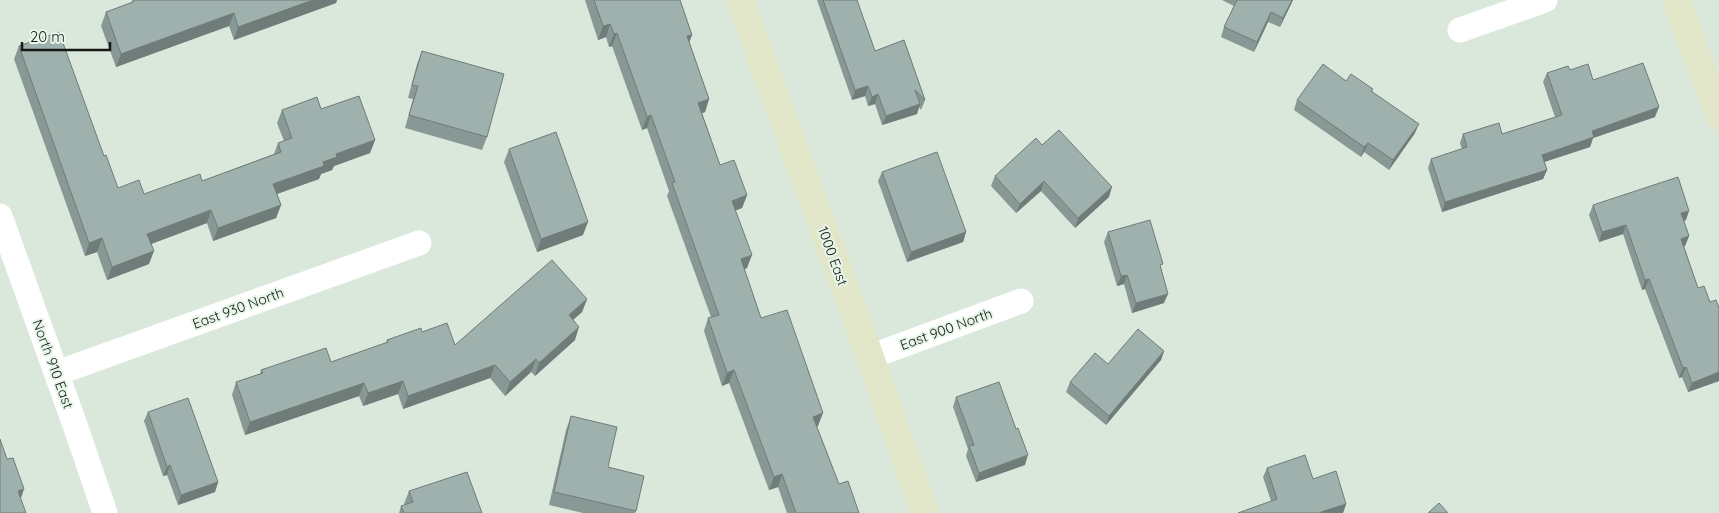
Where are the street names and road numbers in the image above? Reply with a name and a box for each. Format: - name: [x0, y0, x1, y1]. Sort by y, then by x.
- street label: 1000 East: [814, 224, 852, 288]
- street label: East 930 North: [190, 283, 286, 333]
- street label: East 900 North: [898, 304, 994, 354]
- street label: North 910 East: [29, 317, 78, 411]

